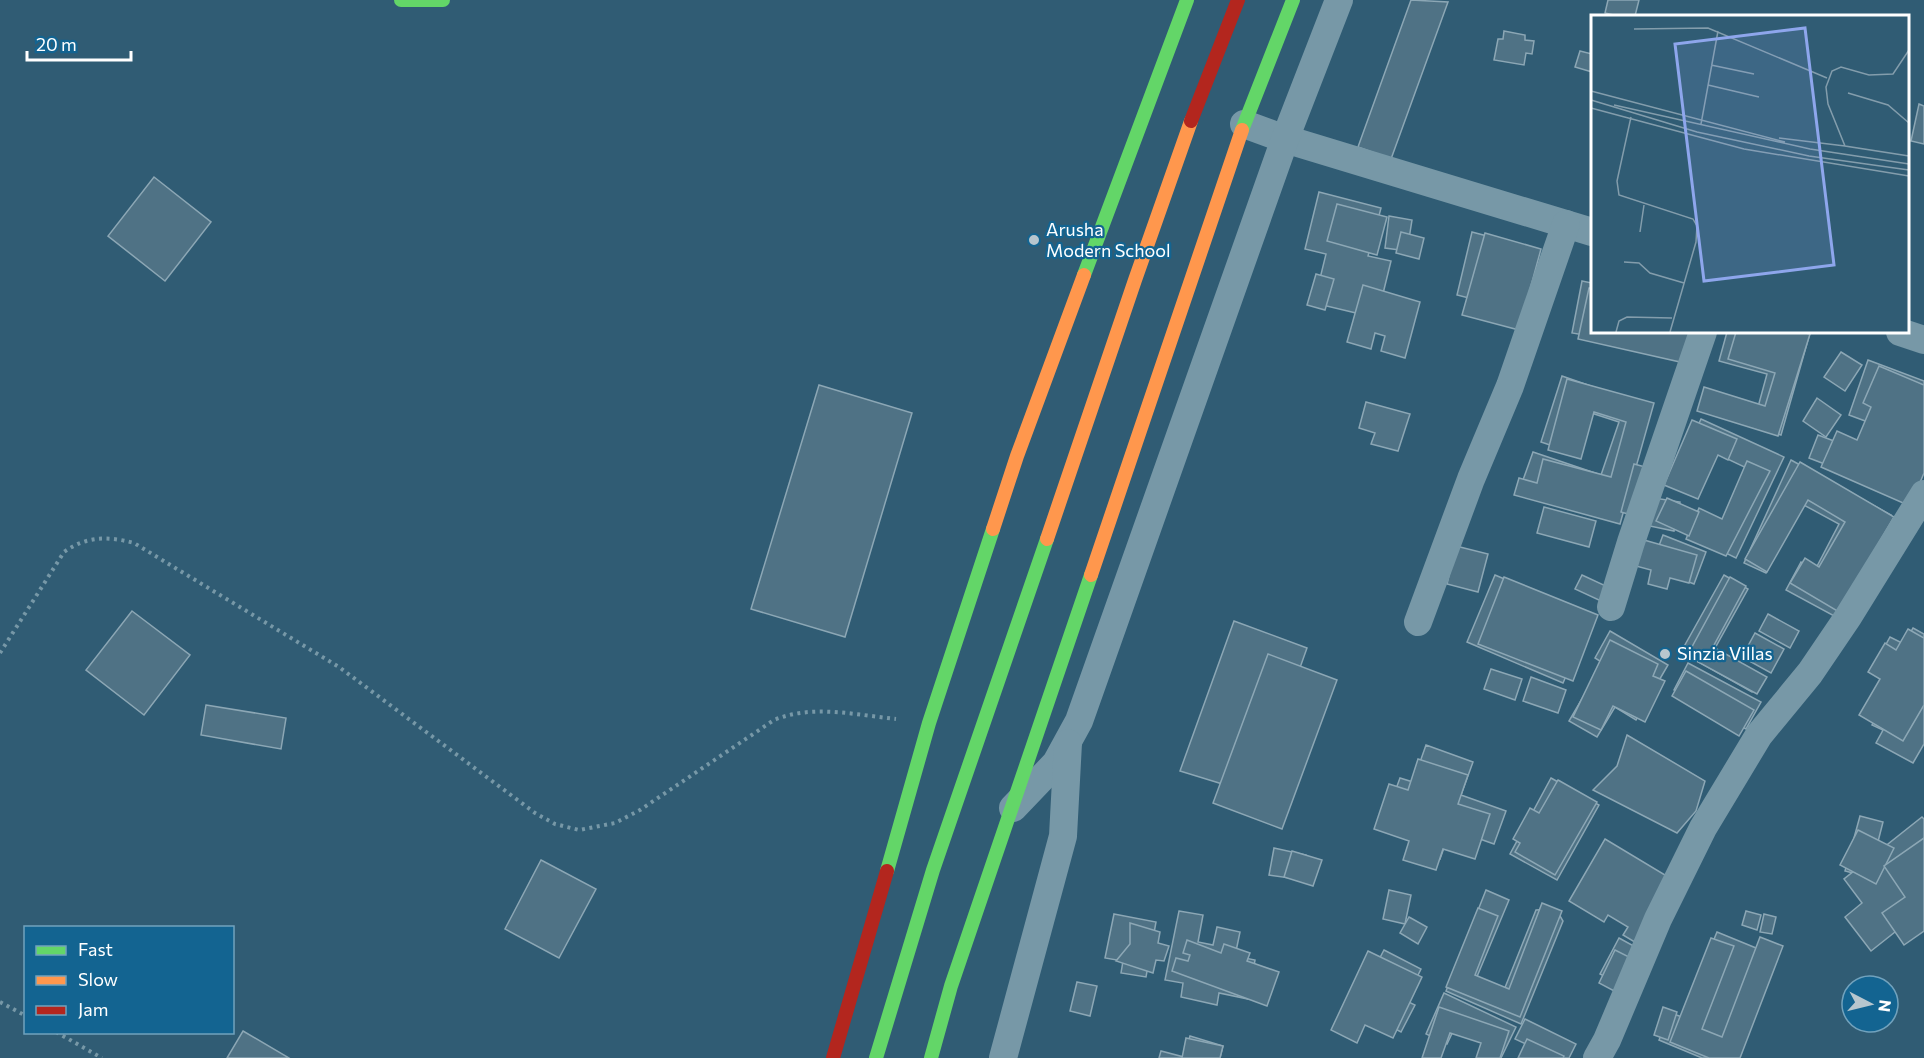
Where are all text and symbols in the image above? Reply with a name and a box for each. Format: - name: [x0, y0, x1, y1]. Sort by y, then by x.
- inset map: [1591, 15, 1909, 333]
- scale bar: [27, 24, 130, 62]
- text: 20 m: [36, 33, 77, 55]
- place label: Arusha Modern School: [1046, 218, 1171, 261]
- marker: Arusha Modern School: [1027, 233, 1041, 247]
- place label: Sinzia Villas: [1677, 642, 1773, 664]
- marker: Sinzia Villas: [1658, 647, 1672, 661]
- legend: [24, 926, 234, 1034]
- text: Fast: [78, 938, 113, 960]
- text: Slow: [78, 968, 118, 990]
- north arrow: [1840, 974, 1900, 1034]
- text: Jam: [78, 998, 108, 1020]
- text: N: [1875, 999, 1896, 1013]

